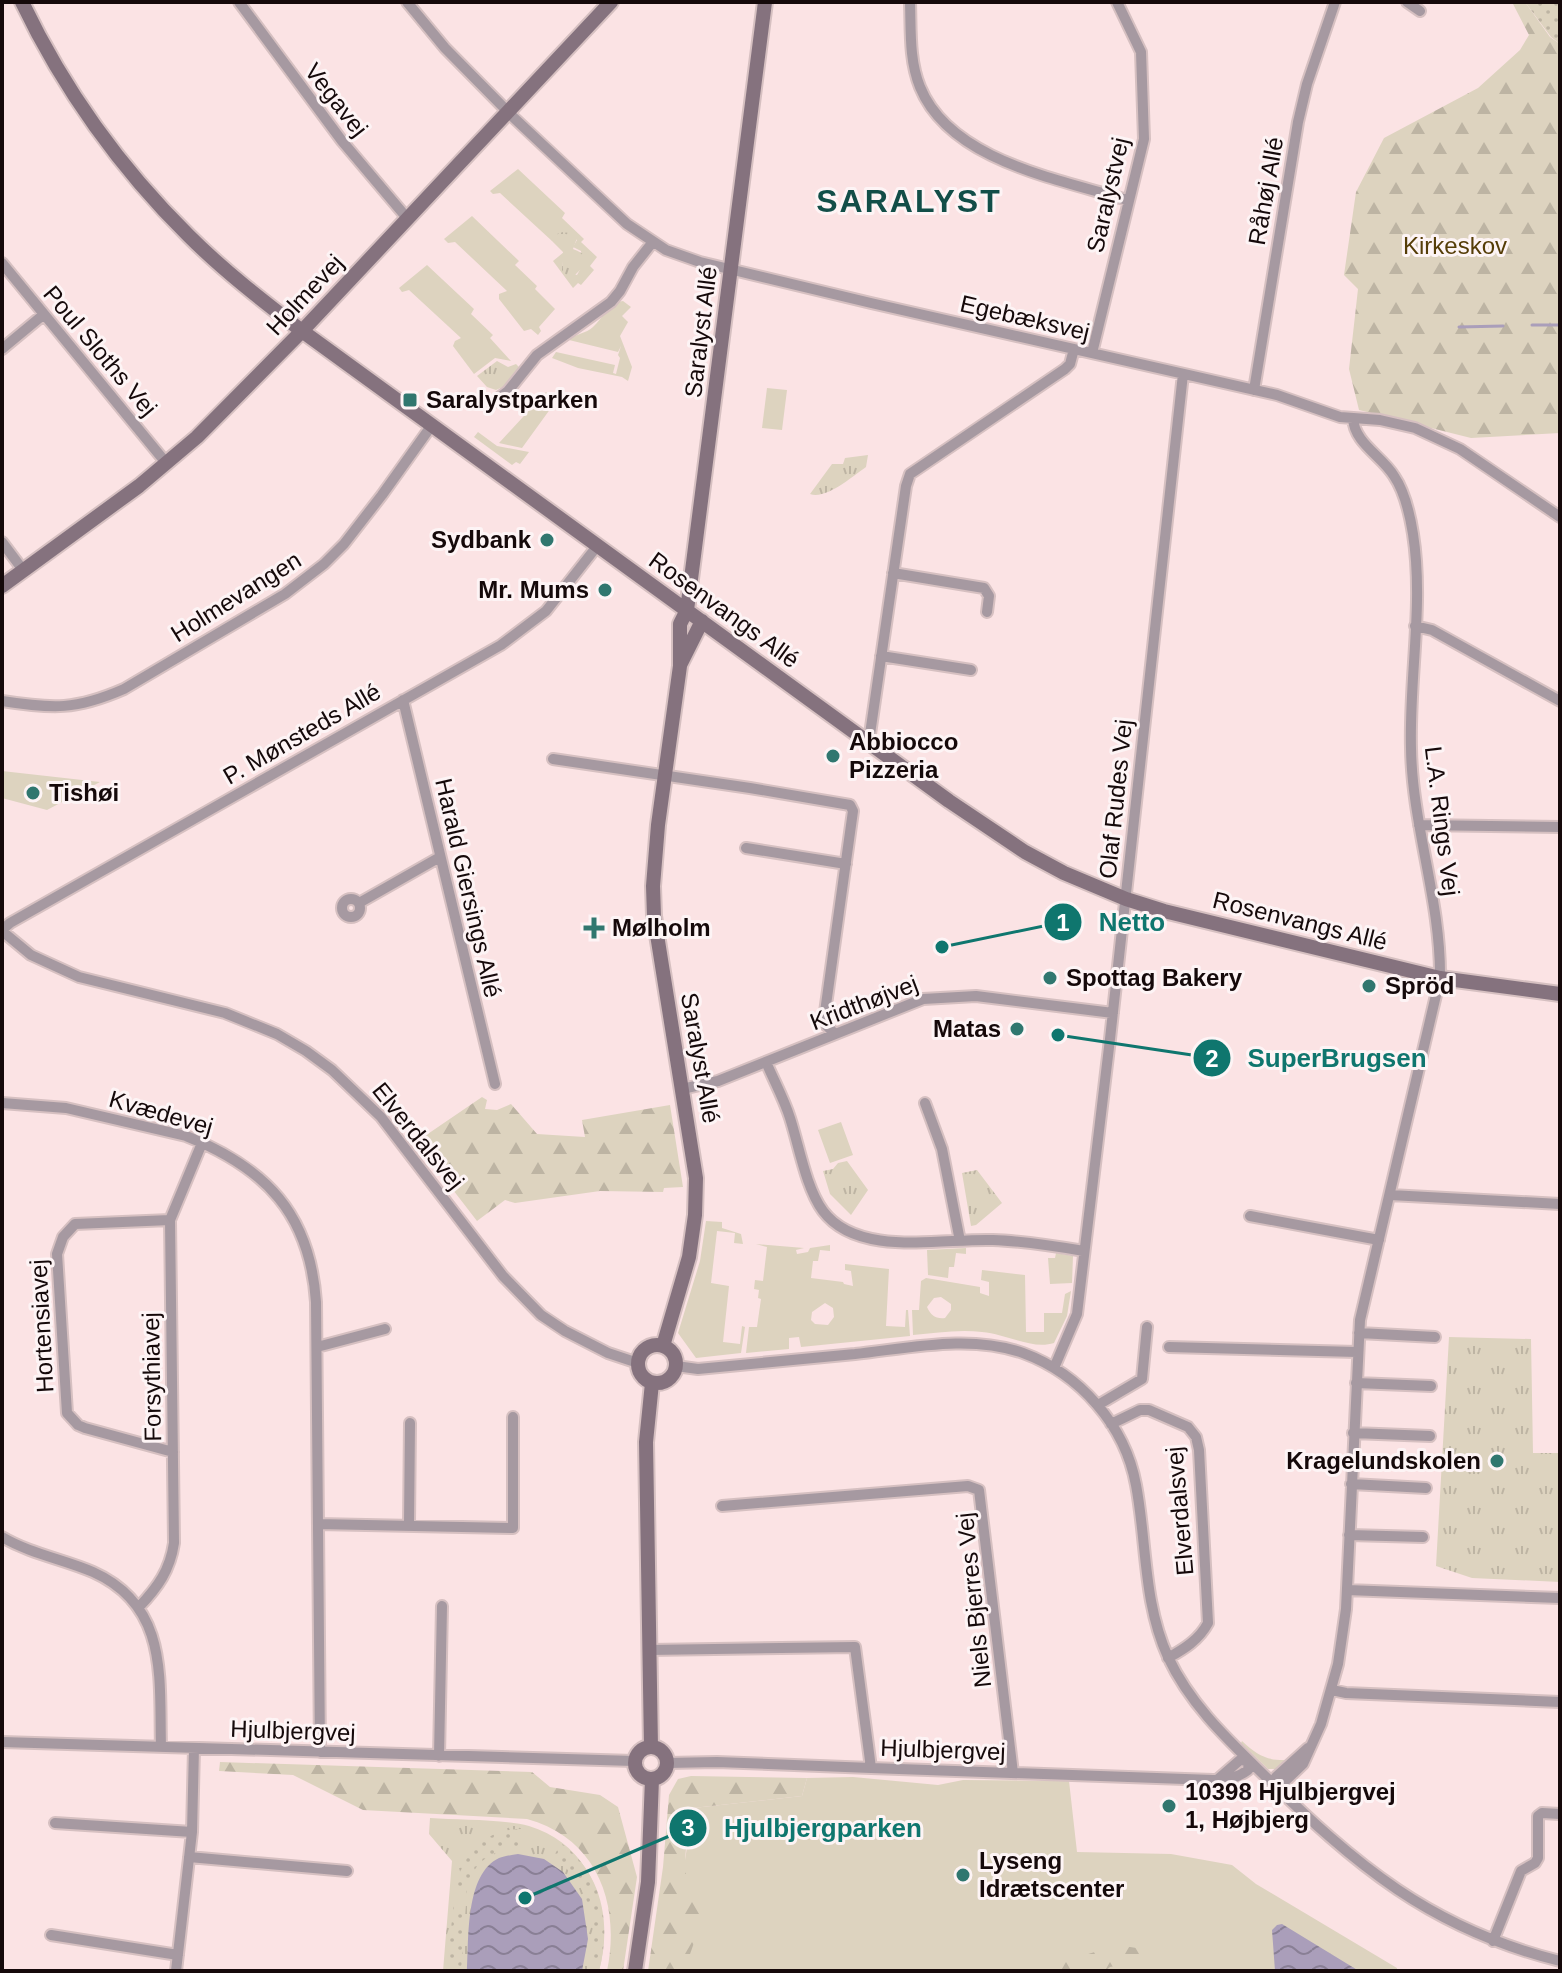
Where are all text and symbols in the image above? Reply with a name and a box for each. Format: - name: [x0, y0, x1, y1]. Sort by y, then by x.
- street label: Vegavej: [299, 58, 373, 142]
- street label: Saralystvej: [1081, 135, 1134, 255]
- street label: Råhøj Allé: [1243, 135, 1288, 247]
- district label: SARALYST: [816, 183, 1002, 219]
- park label: Kirkeskov: [1403, 232, 1507, 259]
- street label: Holmevej: [261, 249, 349, 340]
- street label: Saralyst Allé: [679, 265, 722, 399]
- street label: Poul Sloths Vej: [38, 280, 163, 421]
- street label: Egebæksvej: [958, 290, 1092, 346]
- place label: Saralystparken: [426, 386, 598, 413]
- marker: Saralystparken: [401, 391, 419, 409]
- place label: Sydbank: [431, 526, 532, 553]
- marker: Sydbank: [538, 531, 556, 549]
- street label: Holmevangen: [166, 546, 306, 647]
- street label: Rosenvangs Allé: [644, 546, 805, 673]
- place label: Mr. Mums: [478, 576, 589, 603]
- marker: Mr. Mums: [596, 581, 614, 599]
- street label: P. Mønsteds Allé: [218, 678, 385, 790]
- street label: Olaf Rudes Vej: [1094, 718, 1137, 880]
- place label: Abbiocco Pizzeria: [849, 728, 958, 783]
- street label: L.A. Rings Vej: [1420, 744, 1465, 897]
- marker: Abbiocco Pizzeria: [824, 747, 842, 765]
- street label: Harald Giersings Allé: [430, 776, 507, 1000]
- place label: Tishøi: [49, 779, 119, 806]
- marker: Tishøi: [24, 784, 42, 802]
- street label: Rosenvangs Allé: [1210, 886, 1390, 955]
- callout: Netto: [1043, 897, 1181, 947]
- text: Netto: [1099, 907, 1165, 937]
- text: 1: [1056, 909, 1070, 936]
- place label: Mølholm: [612, 914, 711, 941]
- marker: Mølholm: [583, 917, 605, 939]
- place label: Spottag Bakery: [1066, 964, 1243, 991]
- marker: Spottag Bakery: [1041, 969, 1059, 987]
- street label: Kridthøjvej: [806, 970, 922, 1035]
- place label: Spröd: [1385, 972, 1454, 999]
- marker: Spröd: [1360, 977, 1378, 995]
- street label: Saralyst Allé: [676, 991, 725, 1125]
- place label: Matas: [933, 1015, 1001, 1042]
- marker: Matas: [1008, 1020, 1026, 1038]
- callout: SuperBrugsen: [1192, 1033, 1443, 1083]
- text: SuperBrugsen: [1247, 1043, 1427, 1073]
- text: 2: [1205, 1045, 1219, 1072]
- street label: Elverdalsvej: [367, 1077, 470, 1194]
- street label: Kvædevej: [106, 1085, 216, 1140]
- street label: Hortensiavej: [25, 1259, 58, 1393]
- street label: Forsythiavej: [137, 1312, 166, 1442]
- street label: Elverdalsvej: [1160, 1445, 1199, 1577]
- place label: Kragelundskolen: [1286, 1447, 1481, 1474]
- marker: Kragelundskolen: [1488, 1452, 1506, 1470]
- street label: Niels Bjerres Vej: [951, 1511, 996, 1689]
- street label: Hjulbjergvej: [230, 1715, 356, 1746]
- street label: Hjulbjergvej: [880, 1734, 1006, 1765]
- place label: 10398 Hjulbjergvej 1, Højbjerg: [1185, 1778, 1396, 1833]
- marker: 10398 Hjulbjergvej 1, Højbjerg: [1160, 1797, 1178, 1815]
- callout: Hjulbjergparken: [668, 1803, 938, 1853]
- text: Hjulbjergparken: [724, 1813, 922, 1843]
- text: 3: [681, 1814, 695, 1841]
- place label: Lyseng Idrætscenter: [979, 1847, 1124, 1902]
- marker: Lyseng Idrætscenter: [954, 1866, 972, 1884]

